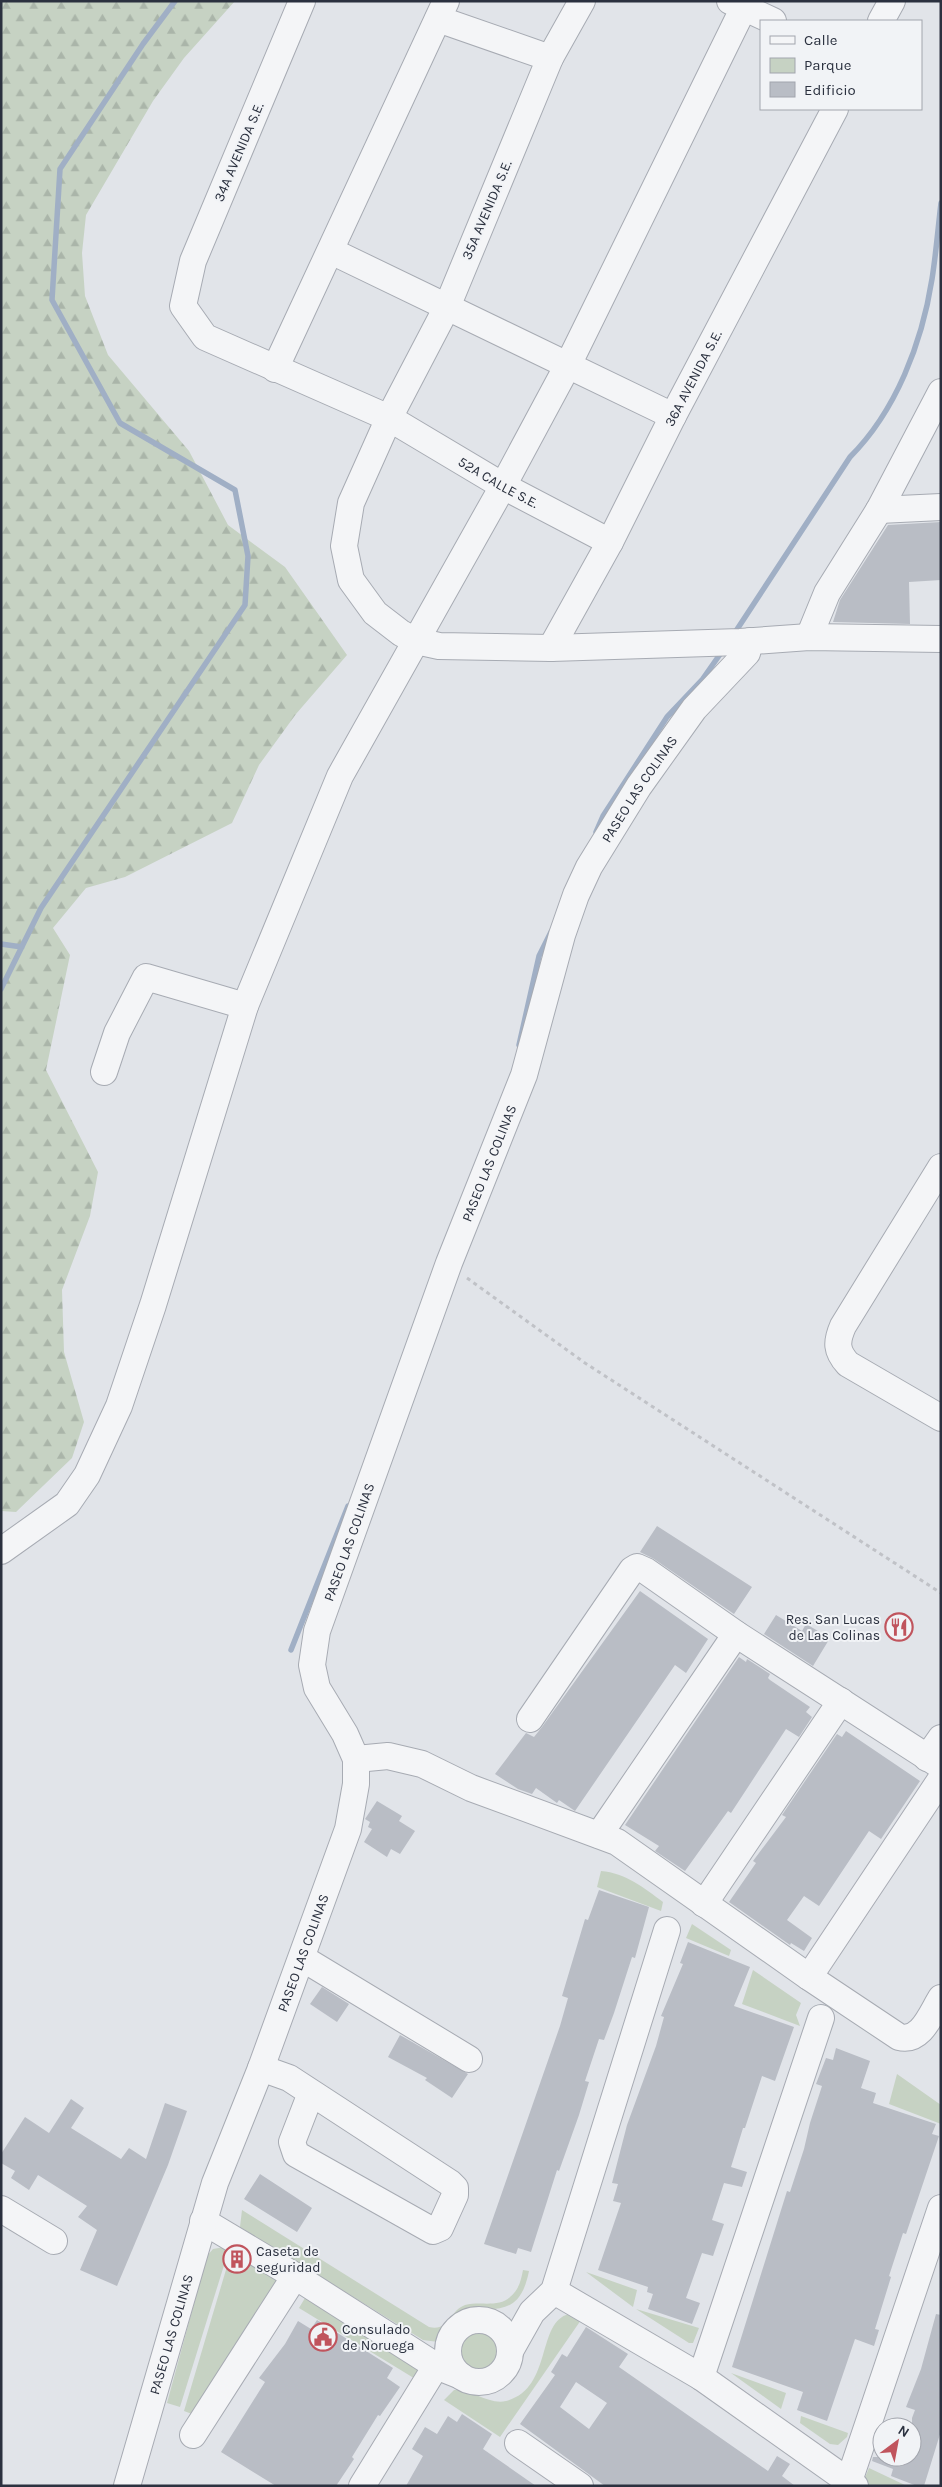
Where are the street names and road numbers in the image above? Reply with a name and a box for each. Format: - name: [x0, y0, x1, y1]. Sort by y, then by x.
- street label: 34A AVENIDA S.E.: [210, 99, 268, 204]
- street label: 35A AVENIDA S.E.: [458, 157, 516, 262]
- street label: 36A AVENIDA S.E.: [661, 327, 726, 429]
- street label: 52A CALLE S.E.: [455, 453, 542, 512]
- street label: PASEO LAS COLINAS: [598, 732, 681, 845]
- street label: PASEO LAS COLINAS: [458, 1102, 520, 1224]
- street label: PASEO LAS COLINAS: [320, 1481, 378, 1604]
- street label: PASEO LAS COLINAS: [274, 1891, 332, 2014]
- street label: PASEO LAS COLINAS: [146, 2272, 197, 2396]

